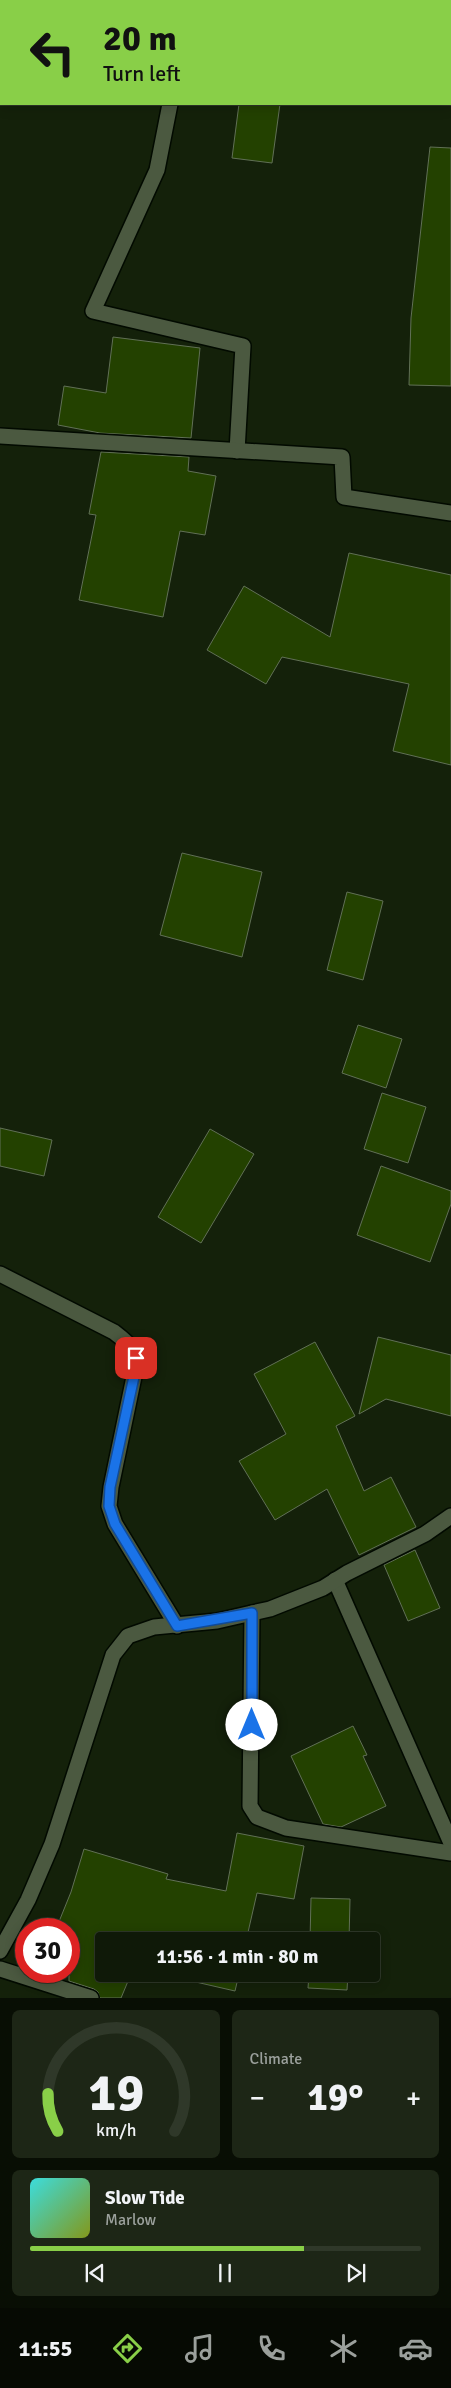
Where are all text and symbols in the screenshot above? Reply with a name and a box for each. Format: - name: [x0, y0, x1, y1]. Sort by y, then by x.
- text: 20 m: [103, 17, 177, 60]
- icon: left: [20, 20, 85, 85]
- text: Turn left: [103, 60, 181, 87]
- pin: [115, 1337, 157, 1379]
- icon: arrive: [122, 1344, 150, 1372]
- position arrow: [225, 1698, 277, 1750]
- speed limit sign: 30: [15, 1918, 80, 1983]
- text: 11:56 · 1 min · 80 m: [157, 1945, 318, 1969]
- text: Climate: [250, 2049, 302, 2069]
- text: 19: [88, 2061, 144, 2125]
- text: 19°: [307, 2074, 363, 2121]
- text: −: [250, 2081, 265, 2115]
- text: +: [406, 2081, 421, 2115]
- text: km/h: [96, 2119, 136, 2141]
- text: Slow Tide: [105, 2186, 185, 2210]
- text: Marlow: [105, 2210, 156, 2230]
- icon: previous: [81, 2259, 109, 2287]
- icon: pause: [211, 2259, 239, 2287]
- icon: next: [342, 2259, 370, 2287]
- icon: directions: [110, 2331, 145, 2366]
- icon: music: [182, 2331, 217, 2366]
- icon: phone: [254, 2331, 289, 2366]
- icon: climate: [326, 2331, 361, 2366]
- icon: car: [398, 2331, 433, 2366]
- text: 11:55: [19, 2335, 73, 2362]

